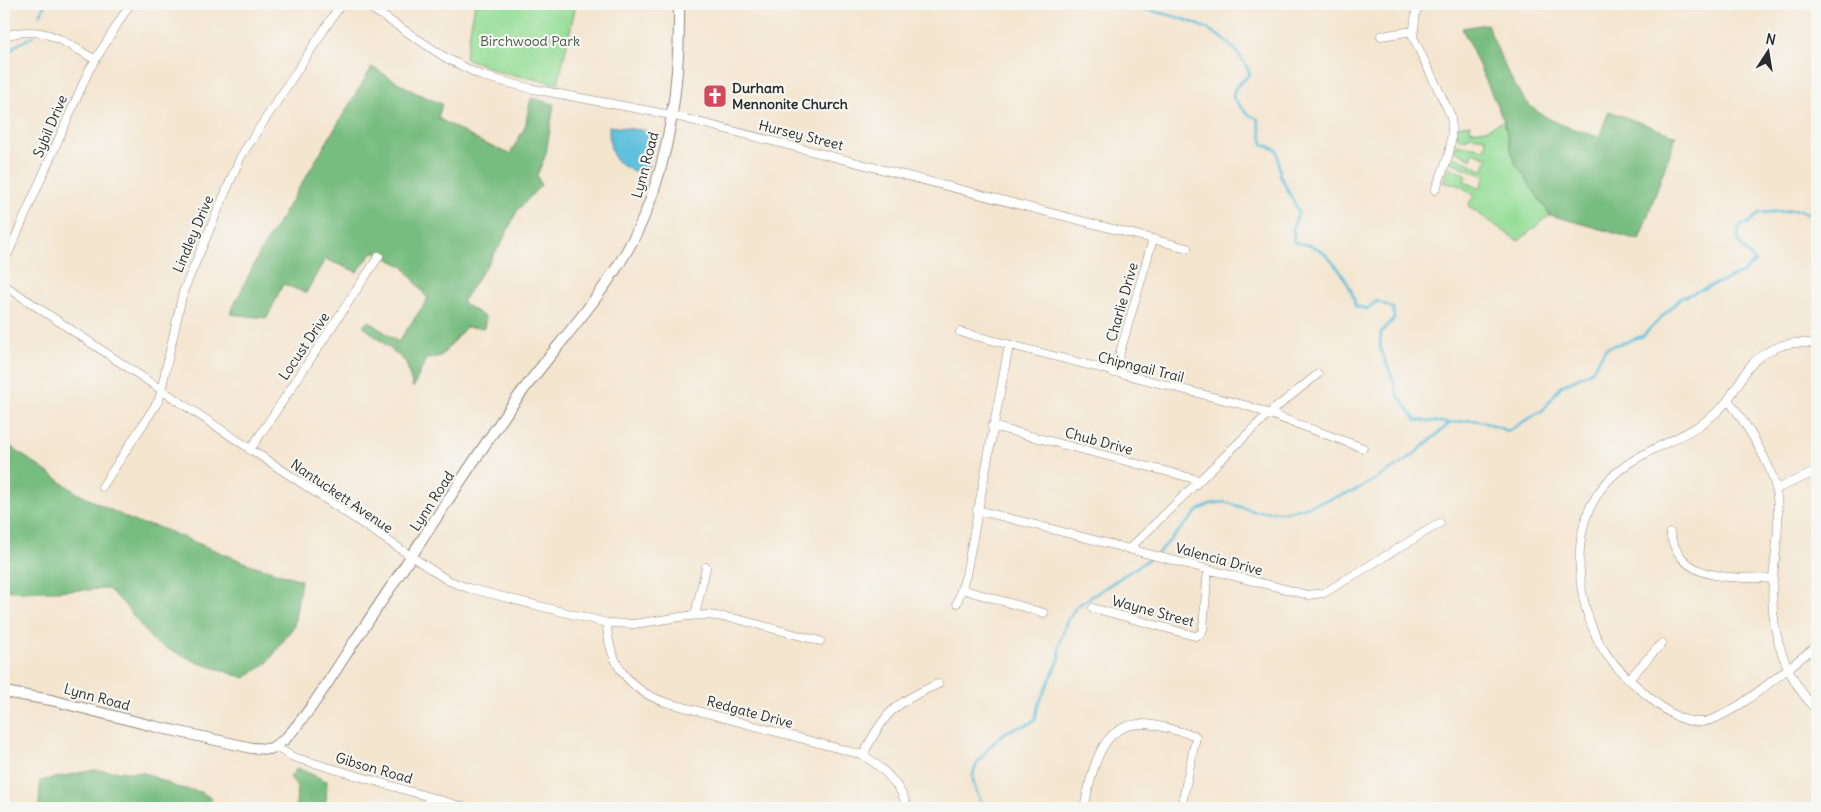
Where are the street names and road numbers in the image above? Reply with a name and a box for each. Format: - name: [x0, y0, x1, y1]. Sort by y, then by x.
- street label: Sybil Drive: [29, 92, 71, 160]
- street label: Hursey Street: [757, 116, 845, 154]
- street label: Lynn Road: [628, 130, 662, 200]
- street label: Lindley Drive: [169, 193, 217, 275]
- street label: Charlie Drive: [1102, 260, 1142, 344]
- street label: Locust Drive: [275, 309, 333, 383]
- street label: Chipngail Trail: [1096, 348, 1186, 386]
- street label: Chub Drive: [1063, 423, 1135, 459]
- street label: Nantuckett Avenue: [287, 455, 397, 537]
- street label: Lynn Road: [406, 468, 458, 534]
- street label: Valencia Drive: [1173, 539, 1265, 579]
- street label: Wayne Street: [1110, 591, 1196, 631]
- street label: Lynn Road: [62, 680, 132, 714]
- street label: Redgate Drive: [705, 692, 795, 732]
- street label: Gibson Road: [333, 748, 415, 788]

